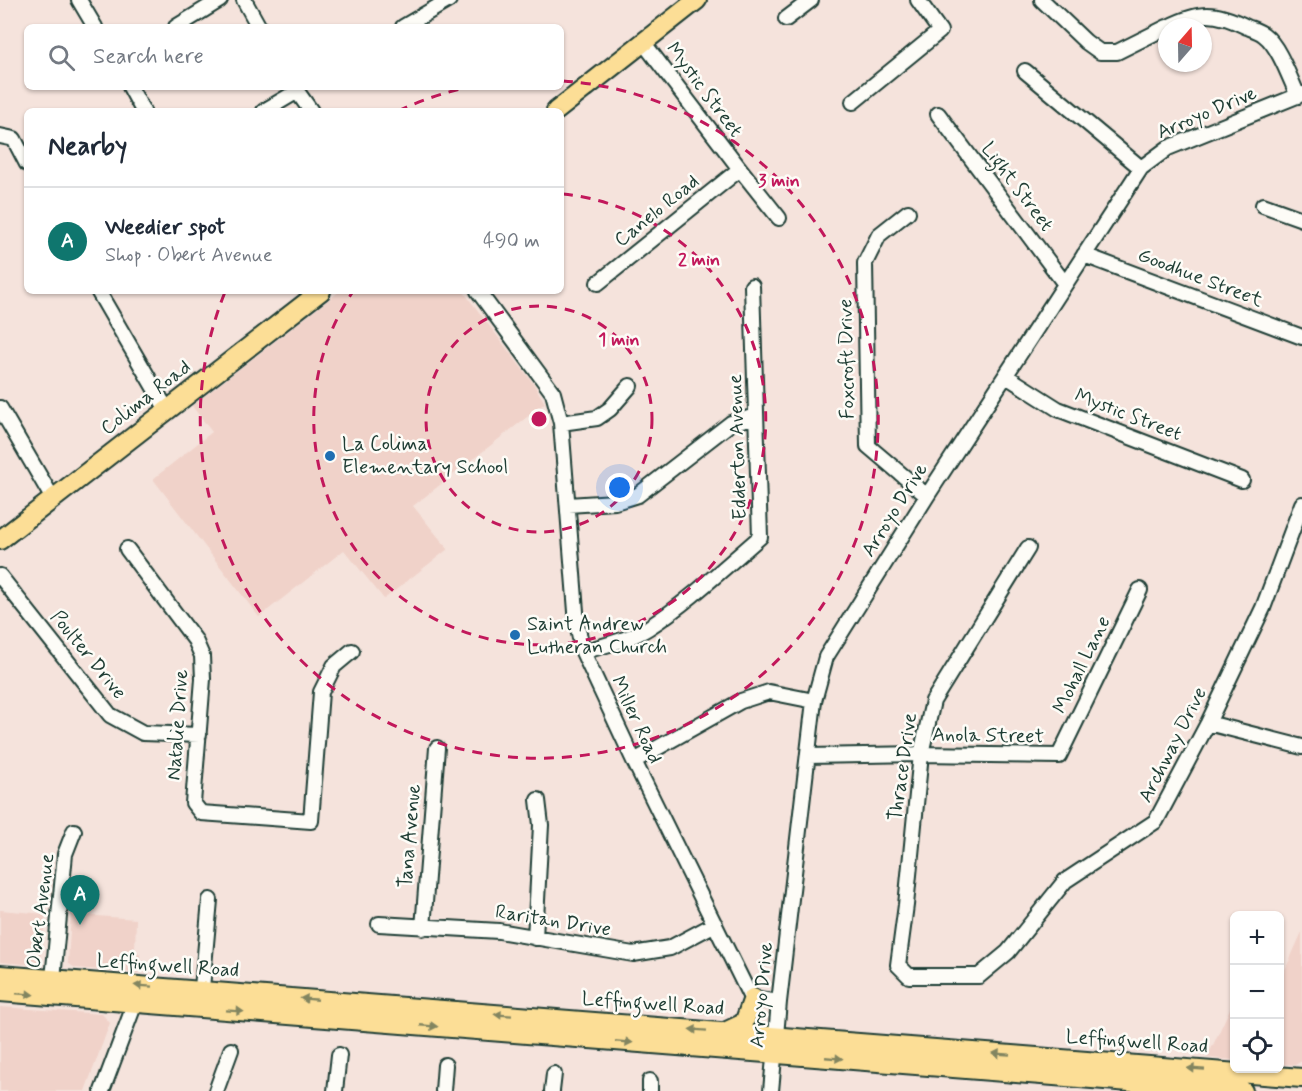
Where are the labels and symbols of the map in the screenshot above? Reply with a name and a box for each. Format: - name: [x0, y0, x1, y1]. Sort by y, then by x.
- north arrow: [1158, 18, 1212, 72]
- street label: Mystic Street: [659, 37, 749, 143]
- street label: Arroyo Drive: [1153, 80, 1261, 146]
- street label: Light Street: [973, 137, 1060, 238]
- street label: Canelo Road: [609, 168, 705, 254]
- text: 3 min: [758, 169, 800, 193]
- street label: Goodhue Street: [1134, 242, 1267, 314]
- text: 2 min: [678, 248, 720, 272]
- street label: Foxcroft Drive: [832, 299, 862, 419]
- text: 1 min: [598, 328, 640, 352]
- street label: Colima Road: [95, 354, 197, 442]
- street label: Edderton Avenue: [722, 374, 754, 520]
- street label: Mystic Street: [1071, 382, 1185, 448]
- centre of rings: [529, 409, 549, 429]
- place label: La Colima Elementary School: [342, 431, 508, 481]
- marker: La Colima Elementary School: [323, 449, 337, 463]
- street label: Arroyo Drive: [855, 458, 935, 562]
- your location: [605, 473, 634, 502]
- street label: Poulter Drive: [44, 605, 132, 705]
- place label: Saint Andrew Lutheran Church: [527, 611, 667, 661]
- street label: Mohall Lane: [1047, 612, 1117, 718]
- marker: Saint Andrew Lutheran Church: [508, 628, 522, 642]
- street label: Natalie Drive: [161, 669, 195, 781]
- street label: Miller Road: [604, 672, 668, 768]
- street label: Archway Drive: [1132, 683, 1214, 807]
- street label: Thrace Drive: [882, 711, 924, 823]
- street label: Anola Street: [932, 722, 1044, 750]
- street label: Tana Avenue: [392, 783, 428, 889]
- street label: Obert Avenue: [21, 852, 61, 970]
- pin: A: [60, 876, 100, 925]
- street label: Raritan Drive: [493, 899, 613, 943]
- street label: Arroyo Drive: [744, 941, 780, 1049]
- street label: Leffingwell Road: [96, 948, 240, 986]
- one-way arrow: [134, 982, 153, 991]
- street label: Leffingwell Road: [581, 986, 725, 1024]
- one-way arrow: [16, 989, 35, 999]
- one-way arrow: [299, 995, 318, 1004]
- one-way arrow: [226, 1006, 245, 1016]
- one-way arrow: [494, 1010, 513, 1019]
- one-way arrow: [420, 1021, 439, 1031]
- street label: Leffingwell Road: [1065, 1024, 1209, 1062]
- one-way arrow: [688, 1025, 707, 1035]
- one-way arrow: [614, 1037, 633, 1047]
- one-way arrow: [992, 1049, 1011, 1059]
- one-way arrow: [825, 1054, 844, 1063]
- one-way arrow: [1186, 1064, 1205, 1074]

